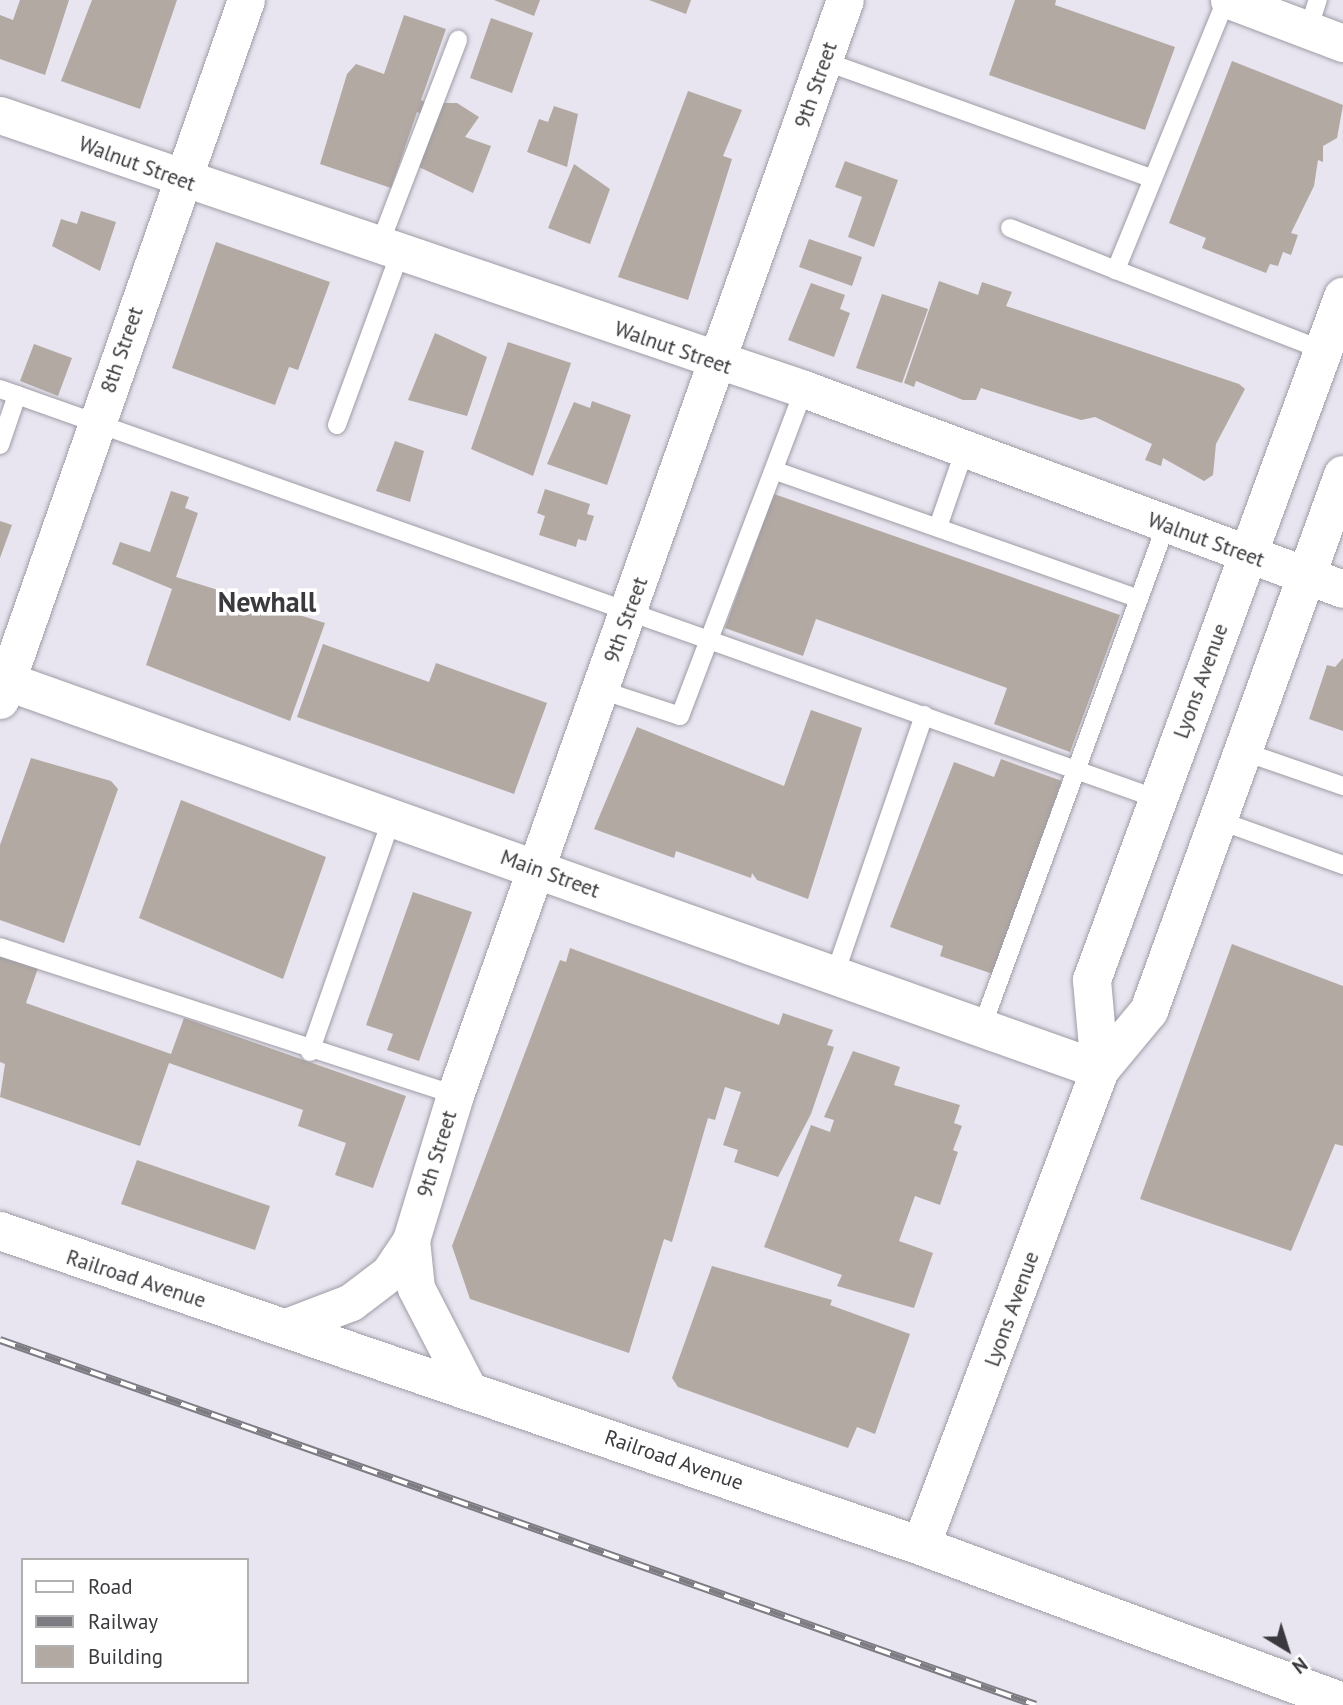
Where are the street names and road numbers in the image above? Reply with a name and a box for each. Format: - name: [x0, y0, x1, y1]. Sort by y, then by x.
- street label: 9th Street: [790, 39, 842, 131]
- street label: Walnut Street: [75, 131, 199, 197]
- street label: 8th Street: [96, 304, 148, 396]
- street label: Walnut Street: [611, 316, 735, 380]
- street label: Walnut Street: [1144, 507, 1268, 573]
- street label: 9th Street: [599, 574, 653, 666]
- street label: Lyons Avenue: [1168, 620, 1234, 742]
- street label: Main Street: [497, 844, 603, 904]
- street label: 9th Street: [412, 1108, 462, 1200]
- street label: Railroad Avenue: [63, 1244, 209, 1314]
- street label: Lyons Avenue: [979, 1248, 1045, 1370]
- street label: Railroad Avenue: [601, 1424, 747, 1496]

